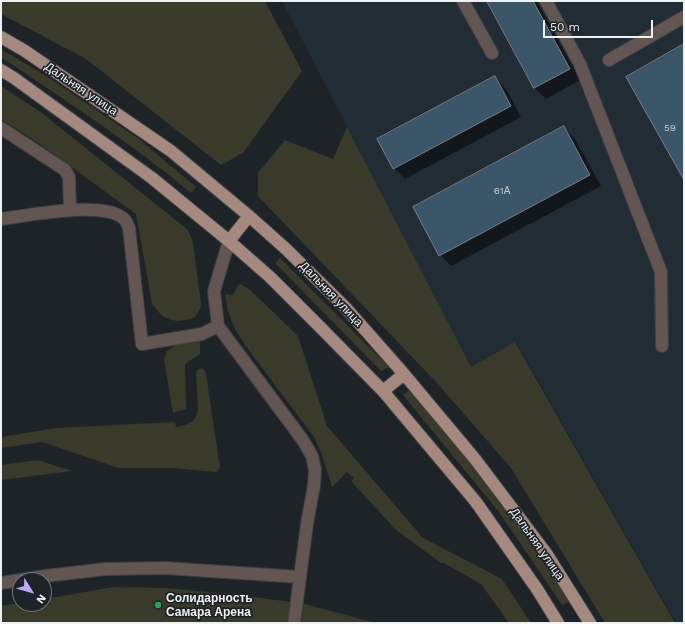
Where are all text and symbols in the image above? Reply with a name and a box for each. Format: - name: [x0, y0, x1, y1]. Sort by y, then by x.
- scale bar: [545, 12, 655, 38]
- text: 50 m: [550, 20, 580, 34]
- street label: Дальняя улица: [42, 59, 120, 119]
- house number: 59: [664, 122, 676, 134]
- house number: 61А: [494, 185, 510, 197]
- street label: Дальняя улица: [296, 259, 366, 329]
- street label: Дальняя улица: [507, 505, 567, 583]
- north arrow: [12, 572, 52, 612]
- place label: Солидарность Самара Арена: [166, 591, 253, 619]
- text: N: [34, 592, 49, 606]
- marker: Солидарность Самара Арена: [153, 600, 163, 610]

